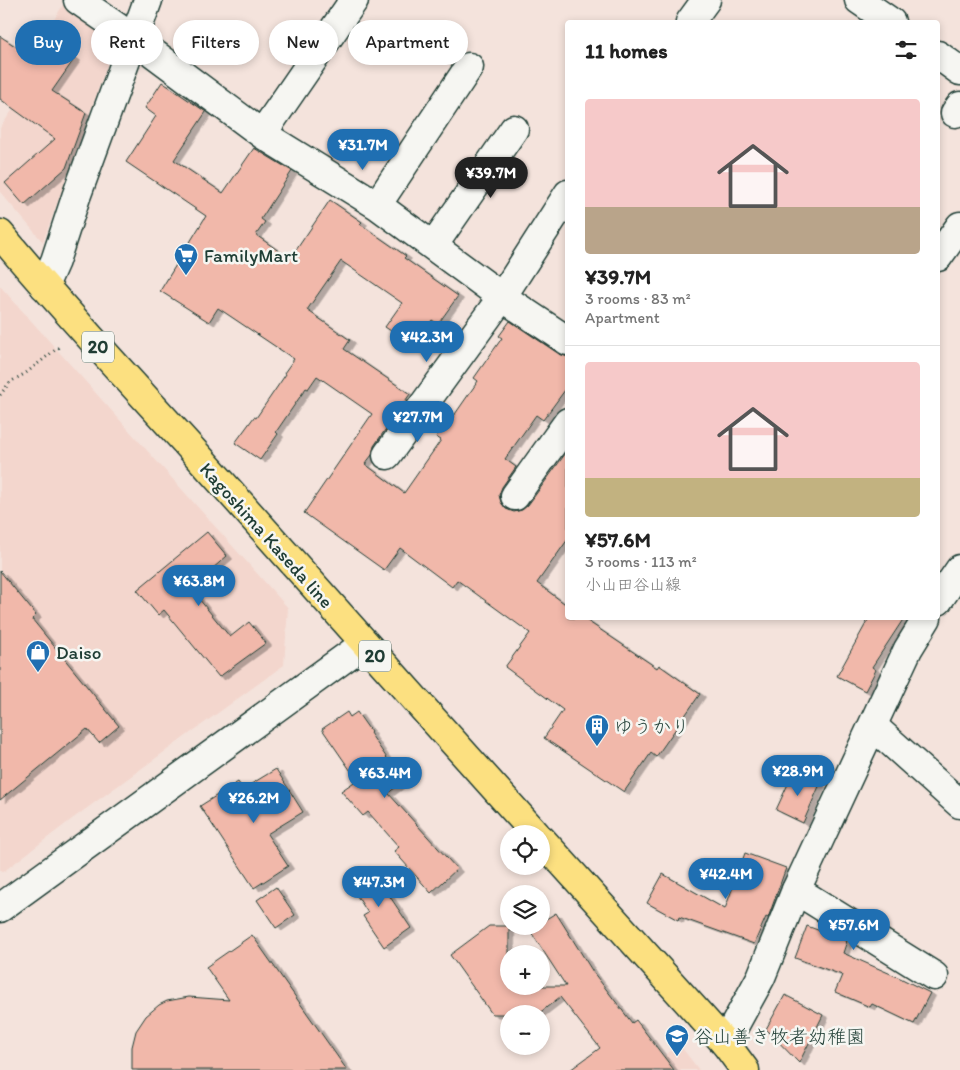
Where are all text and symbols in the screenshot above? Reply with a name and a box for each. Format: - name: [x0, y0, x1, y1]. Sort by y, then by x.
- chip: Buy: [15, 20, 81, 65]
- chip: Rent: [91, 20, 163, 65]
- chip: Filters: [173, 20, 259, 65]
- chip: New: [269, 20, 338, 65]
- chip: Apartment: [348, 20, 468, 65]
- icon: filters: [892, 36, 920, 64]
- text: 11 homes: [585, 38, 668, 63]
- pin: ¥31.7M: [322, 128, 404, 171]
- icon: home: [708, 131, 798, 221]
- text: ¥31.7M: [338, 135, 388, 154]
- pin: ¥39.7M: [450, 156, 532, 199]
- text: ¥39.7M: [466, 163, 516, 182]
- supermarket icon: FamilyMart: [173, 242, 199, 276]
- place label: FamilyMart: [204, 244, 298, 267]
- text: ¥39.7M: [585, 264, 651, 289]
- text: 3 rooms · 83 m²: [585, 289, 691, 308]
- text: Apartment: [585, 308, 660, 327]
- pin: ¥42.3M: [386, 320, 468, 363]
- text: ¥42.3M: [401, 327, 453, 346]
- road number: 20: [82, 332, 114, 362]
- icon: home: [708, 394, 798, 484]
- pin: ¥27.7M: [377, 400, 459, 443]
- text: ¥27.7M: [393, 407, 443, 426]
- street label: Kagoshima Kaseda line: [195, 458, 338, 613]
- text: ¥57.6M: [585, 527, 651, 552]
- text: 3 rooms · 113 m²: [585, 552, 697, 571]
- pin: ¥63.8M: [158, 564, 240, 607]
- text: ¥63.8M: [173, 571, 225, 590]
- text: 小山田谷山線: [585, 575, 681, 594]
- shop icon: Daiso: [25, 639, 51, 673]
- road number: 20: [359, 640, 391, 671]
- place label: Daiso: [56, 641, 101, 664]
- building icon: ゆうかり: [584, 713, 610, 747]
- place label: ゆうかり: [614, 715, 690, 738]
- pin: ¥28.9M: [757, 754, 839, 797]
- pin: ¥63.4M: [344, 756, 426, 799]
- text: ¥28.9M: [772, 761, 824, 780]
- text: ¥63.4M: [359, 763, 411, 782]
- pin: ¥26.2M: [213, 782, 295, 824]
- text: ¥26.2M: [229, 788, 279, 807]
- map controls: [500, 825, 550, 1055]
- button: locate: [500, 825, 550, 875]
- pin: ¥42.4M: [685, 858, 767, 900]
- text: ¥42.4M: [699, 864, 753, 883]
- pin: ¥47.3M: [338, 866, 420, 908]
- text: ¥47.3M: [353, 872, 405, 891]
- button: layers: [500, 885, 550, 935]
- pin: ¥57.6M: [813, 908, 895, 951]
- text: ¥57.6M: [829, 915, 879, 934]
- button: +: [500, 945, 550, 995]
- button: −: [500, 1005, 550, 1055]
- school or university icon: 谷山善き牧者幼稚園: [664, 1023, 690, 1057]
- place label: 谷山善き牧者幼稚園: [694, 1025, 865, 1048]

